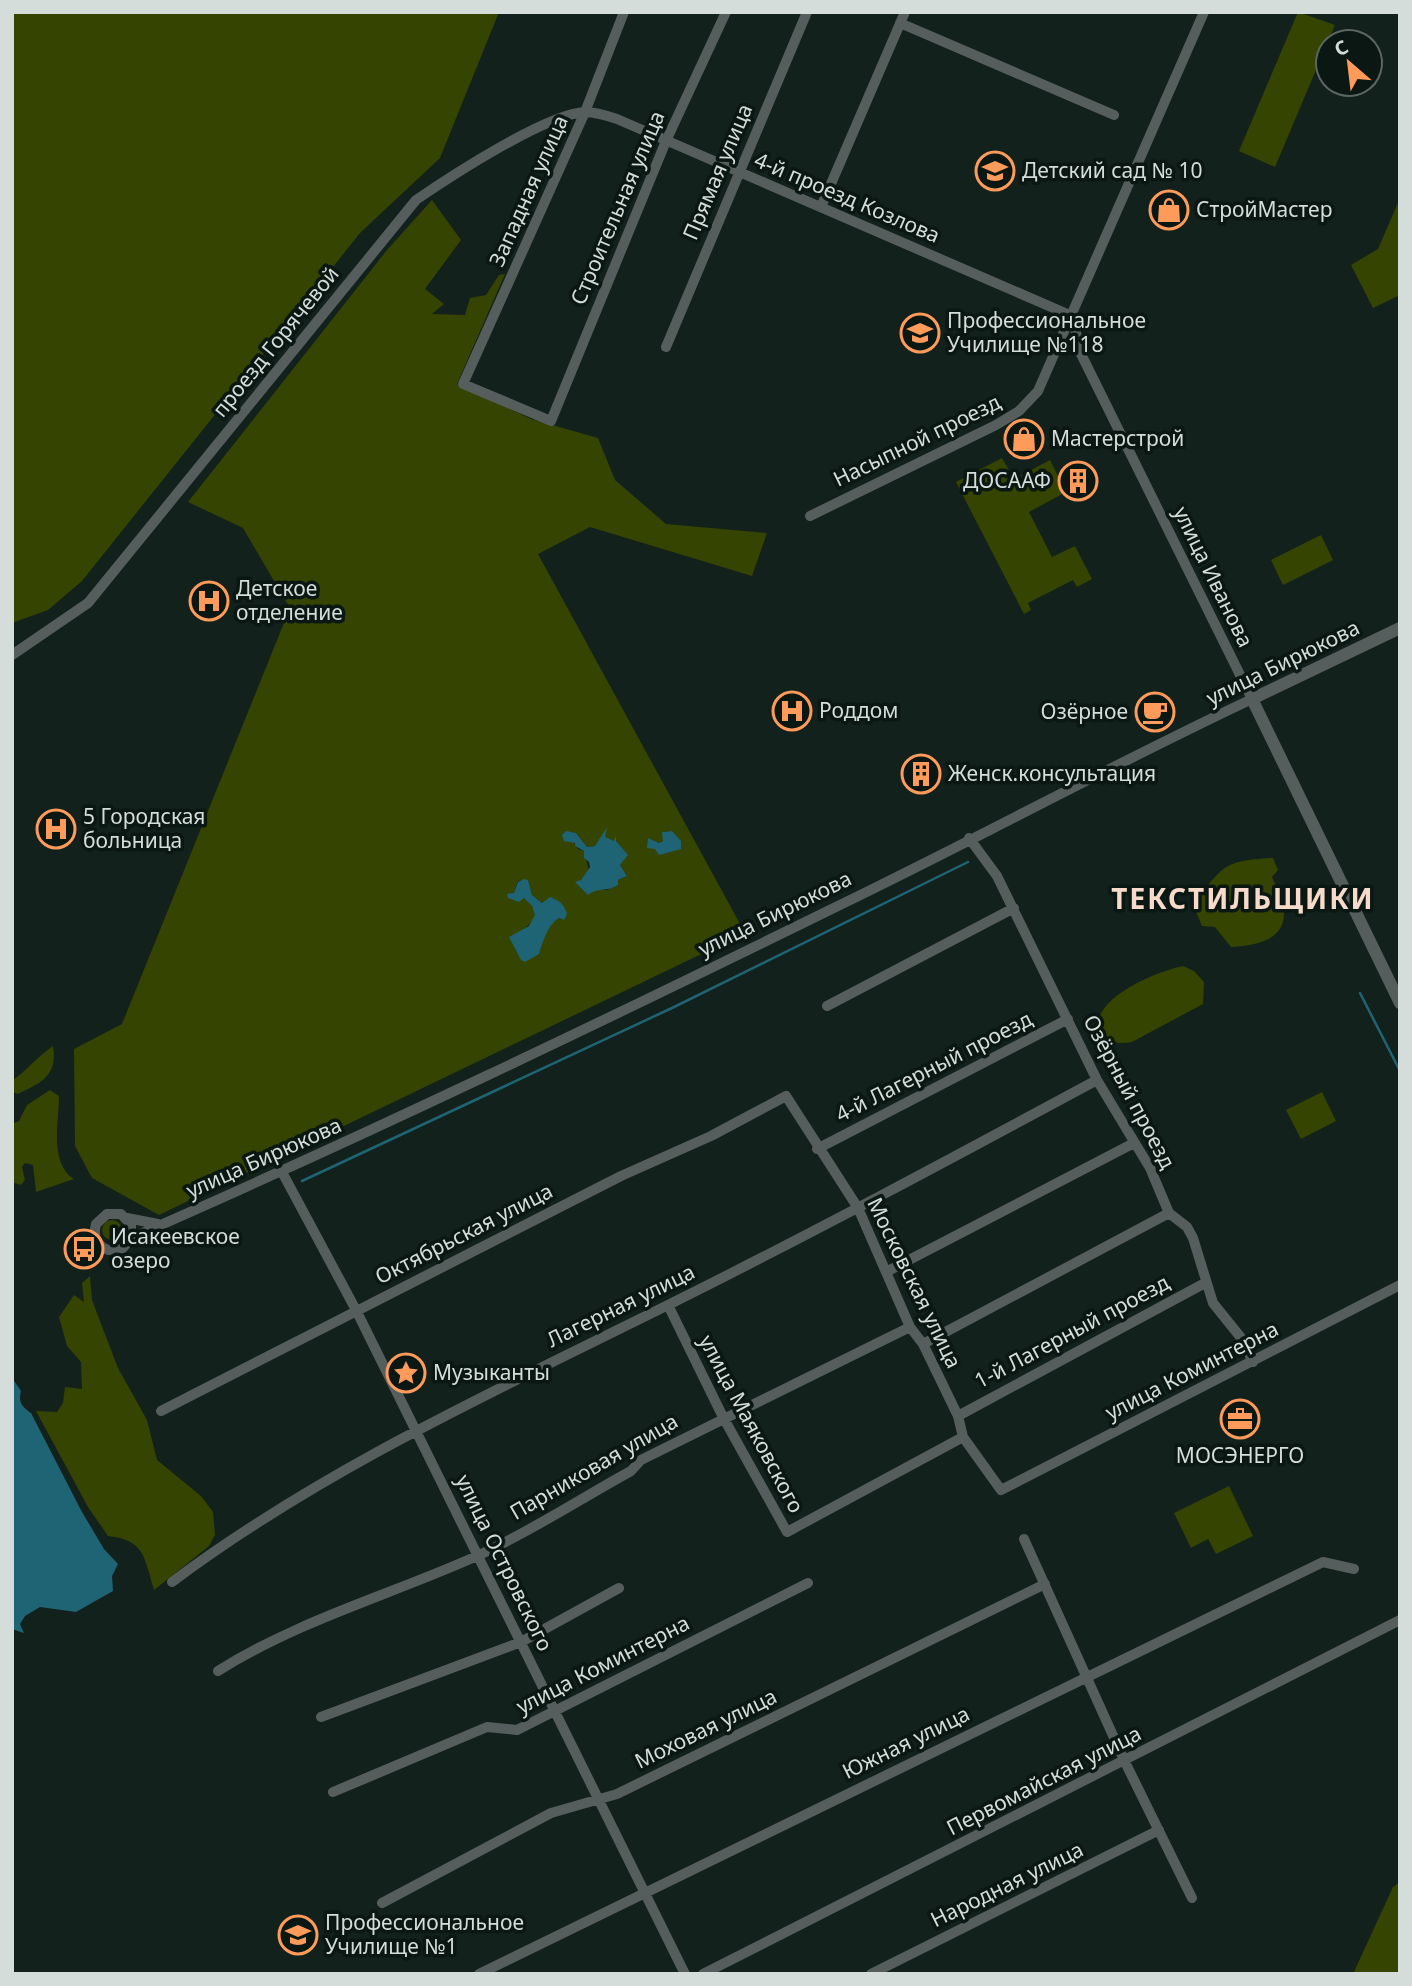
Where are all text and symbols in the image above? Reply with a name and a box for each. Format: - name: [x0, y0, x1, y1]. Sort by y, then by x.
- north arrow: [1314, 28, 1384, 98]
- text: С: [1330, 34, 1353, 62]
- street label: Прямая улица: [676, 99, 758, 244]
- street label: Строительная улица: [564, 106, 671, 309]
- street label: Западная улица: [482, 111, 574, 271]
- street label: 4-й проезд Козлова: [750, 145, 944, 249]
- school or university icon: Детский сад № 10: [974, 150, 1016, 192]
- place label: Детский сад № 10: [1022, 156, 1202, 184]
- shop icon: СтройМастер: [1148, 189, 1190, 231]
- place label: СтройМастер: [1196, 195, 1332, 223]
- street label: проезд Горячевой: [206, 260, 345, 423]
- place label: Профессиональное Училище №118: [947, 306, 1146, 358]
- school or university icon: Профессиональное Училище №118: [899, 312, 941, 354]
- street label: Насыпной проезд: [828, 387, 1005, 493]
- shop icon: Мастерстрой: [1003, 418, 1045, 460]
- place label: Мастерстрой: [1051, 424, 1184, 452]
- building icon: ДОСААФ: [1057, 460, 1099, 502]
- place label: ДОСААФ: [963, 466, 1051, 494]
- street label: улица Иванова: [1168, 502, 1260, 652]
- place label: Детское отделение: [236, 574, 343, 626]
- hospital icon: Детское отделение: [188, 580, 230, 622]
- street label: улица Бирюкова: [1201, 613, 1364, 711]
- hospital icon: Роддом: [771, 690, 813, 732]
- cafe icon: Озёрное: [1134, 691, 1176, 733]
- place label: Роддом: [819, 696, 898, 724]
- place label: Озёрное: [1040, 697, 1128, 725]
- building icon: Женск.консультация: [900, 753, 942, 795]
- place label: Женск.консультация: [948, 759, 1156, 787]
- place label: 5 Городская больница: [83, 802, 205, 854]
- hospital icon: 5 Городская больница: [35, 808, 77, 850]
- street label: улица Бирюкова: [693, 864, 856, 962]
- district label: ТЕКСТИЛЬЩИКИ: [1111, 879, 1375, 917]
- street label: 4-й Лагерный проезд: [831, 1004, 1037, 1128]
- street label: Озёрный проезд: [1078, 1010, 1182, 1174]
- street label: улица Бирюкова: [182, 1110, 346, 1204]
- street label: Октябрьская улица: [370, 1176, 557, 1290]
- street label: Московская улица: [861, 1192, 968, 1373]
- place label: Исакеевское озеро: [111, 1222, 240, 1274]
- bus stop icon: Исакеевское озеро: [63, 1228, 105, 1270]
- street label: Лагерная улица: [542, 1257, 699, 1353]
- street label: 1-й Лагерный проезд: [969, 1268, 1174, 1394]
- street label: улица Коминтерна: [1100, 1314, 1283, 1426]
- street label: улица Маяковского: [693, 1330, 811, 1517]
- place icon: Музыканты: [385, 1352, 427, 1394]
- place label: Музыканты: [433, 1358, 550, 1386]
- office icon: МОСЭНЕРГО: [1219, 1398, 1261, 1440]
- street label: Парниковая улица: [504, 1407, 683, 1526]
- place label: МОСЭНЕРГО: [1176, 1441, 1304, 1469]
- street label: улица Островского: [450, 1470, 560, 1656]
- street label: улица Коминтерна: [511, 1608, 694, 1720]
- street label: Моховая улица: [630, 1682, 781, 1775]
- street label: Южная улица: [837, 1699, 974, 1785]
- street label: Первомайская улица: [942, 1719, 1146, 1841]
- street label: Народная улица: [925, 1835, 1088, 1933]
- place label: Профессиональное Училище №1: [325, 1908, 524, 1960]
- school or university icon: Профессиональное Училище №1: [277, 1914, 319, 1956]

